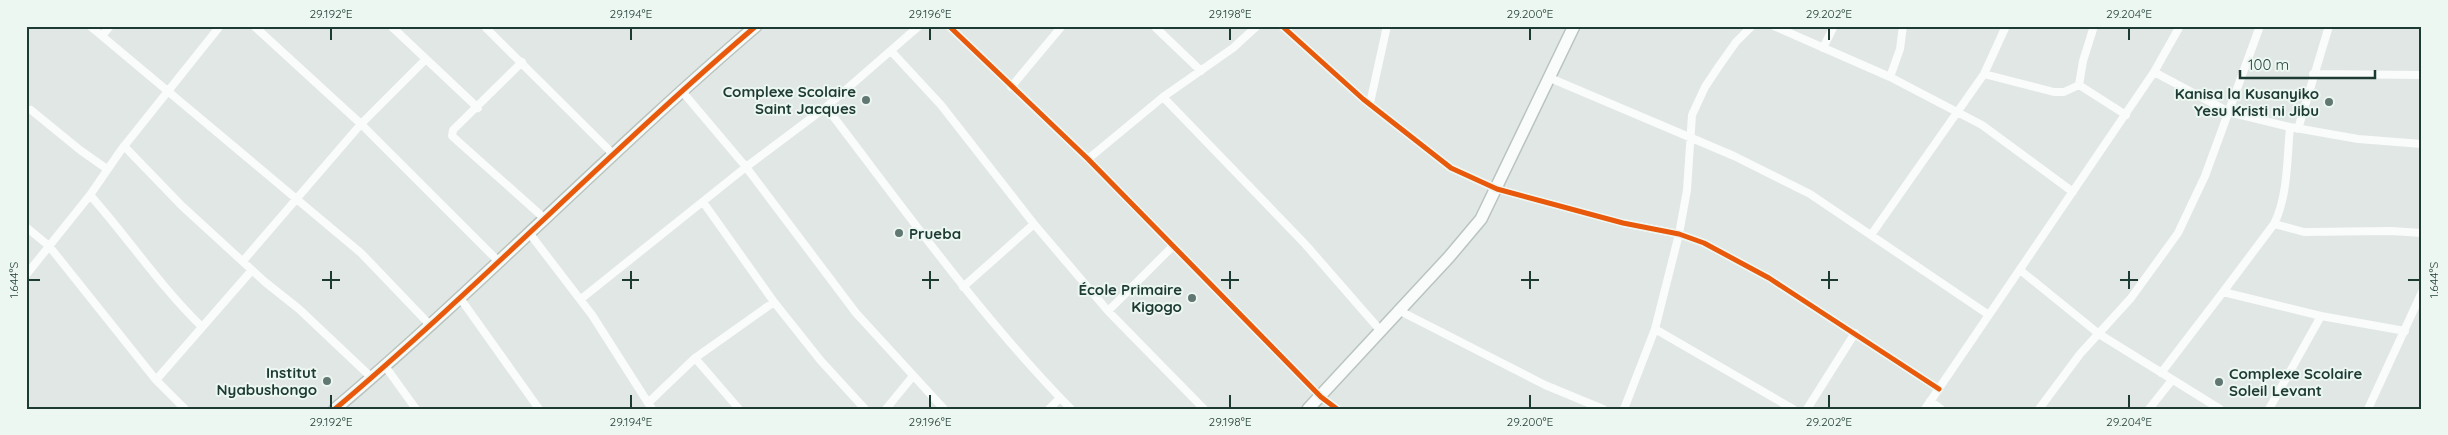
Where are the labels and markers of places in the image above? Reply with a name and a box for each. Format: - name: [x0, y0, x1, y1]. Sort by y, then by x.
- place label: Complexe Scolaire Saint Jacques: [723, 82, 856, 118]
- place label: Kanisa la Kusanyiko Yesu Kristi ni Jibu: [2175, 84, 2319, 120]
- marker: Complexe Scolaire Saint Jacques: [860, 94, 872, 106]
- marker: Kanisa la Kusanyiko Yesu Kristi ni Jibu: [2323, 96, 2335, 108]
- place label: Prueba: [909, 224, 961, 243]
- marker: Prueba: [893, 227, 905, 239]
- place label: École Primaire Kigogo: [1078, 280, 1182, 316]
- marker: École Primaire Kigogo: [1186, 292, 1198, 304]
- place label: Institut Nyabushongo: [217, 363, 317, 399]
- place label: Complexe Scolaire Soleil Levant: [2229, 364, 2362, 400]
- marker: Institut Nyabushongo: [321, 375, 333, 387]
- marker: Complexe Scolaire Soleil Levant: [2213, 376, 2225, 388]

